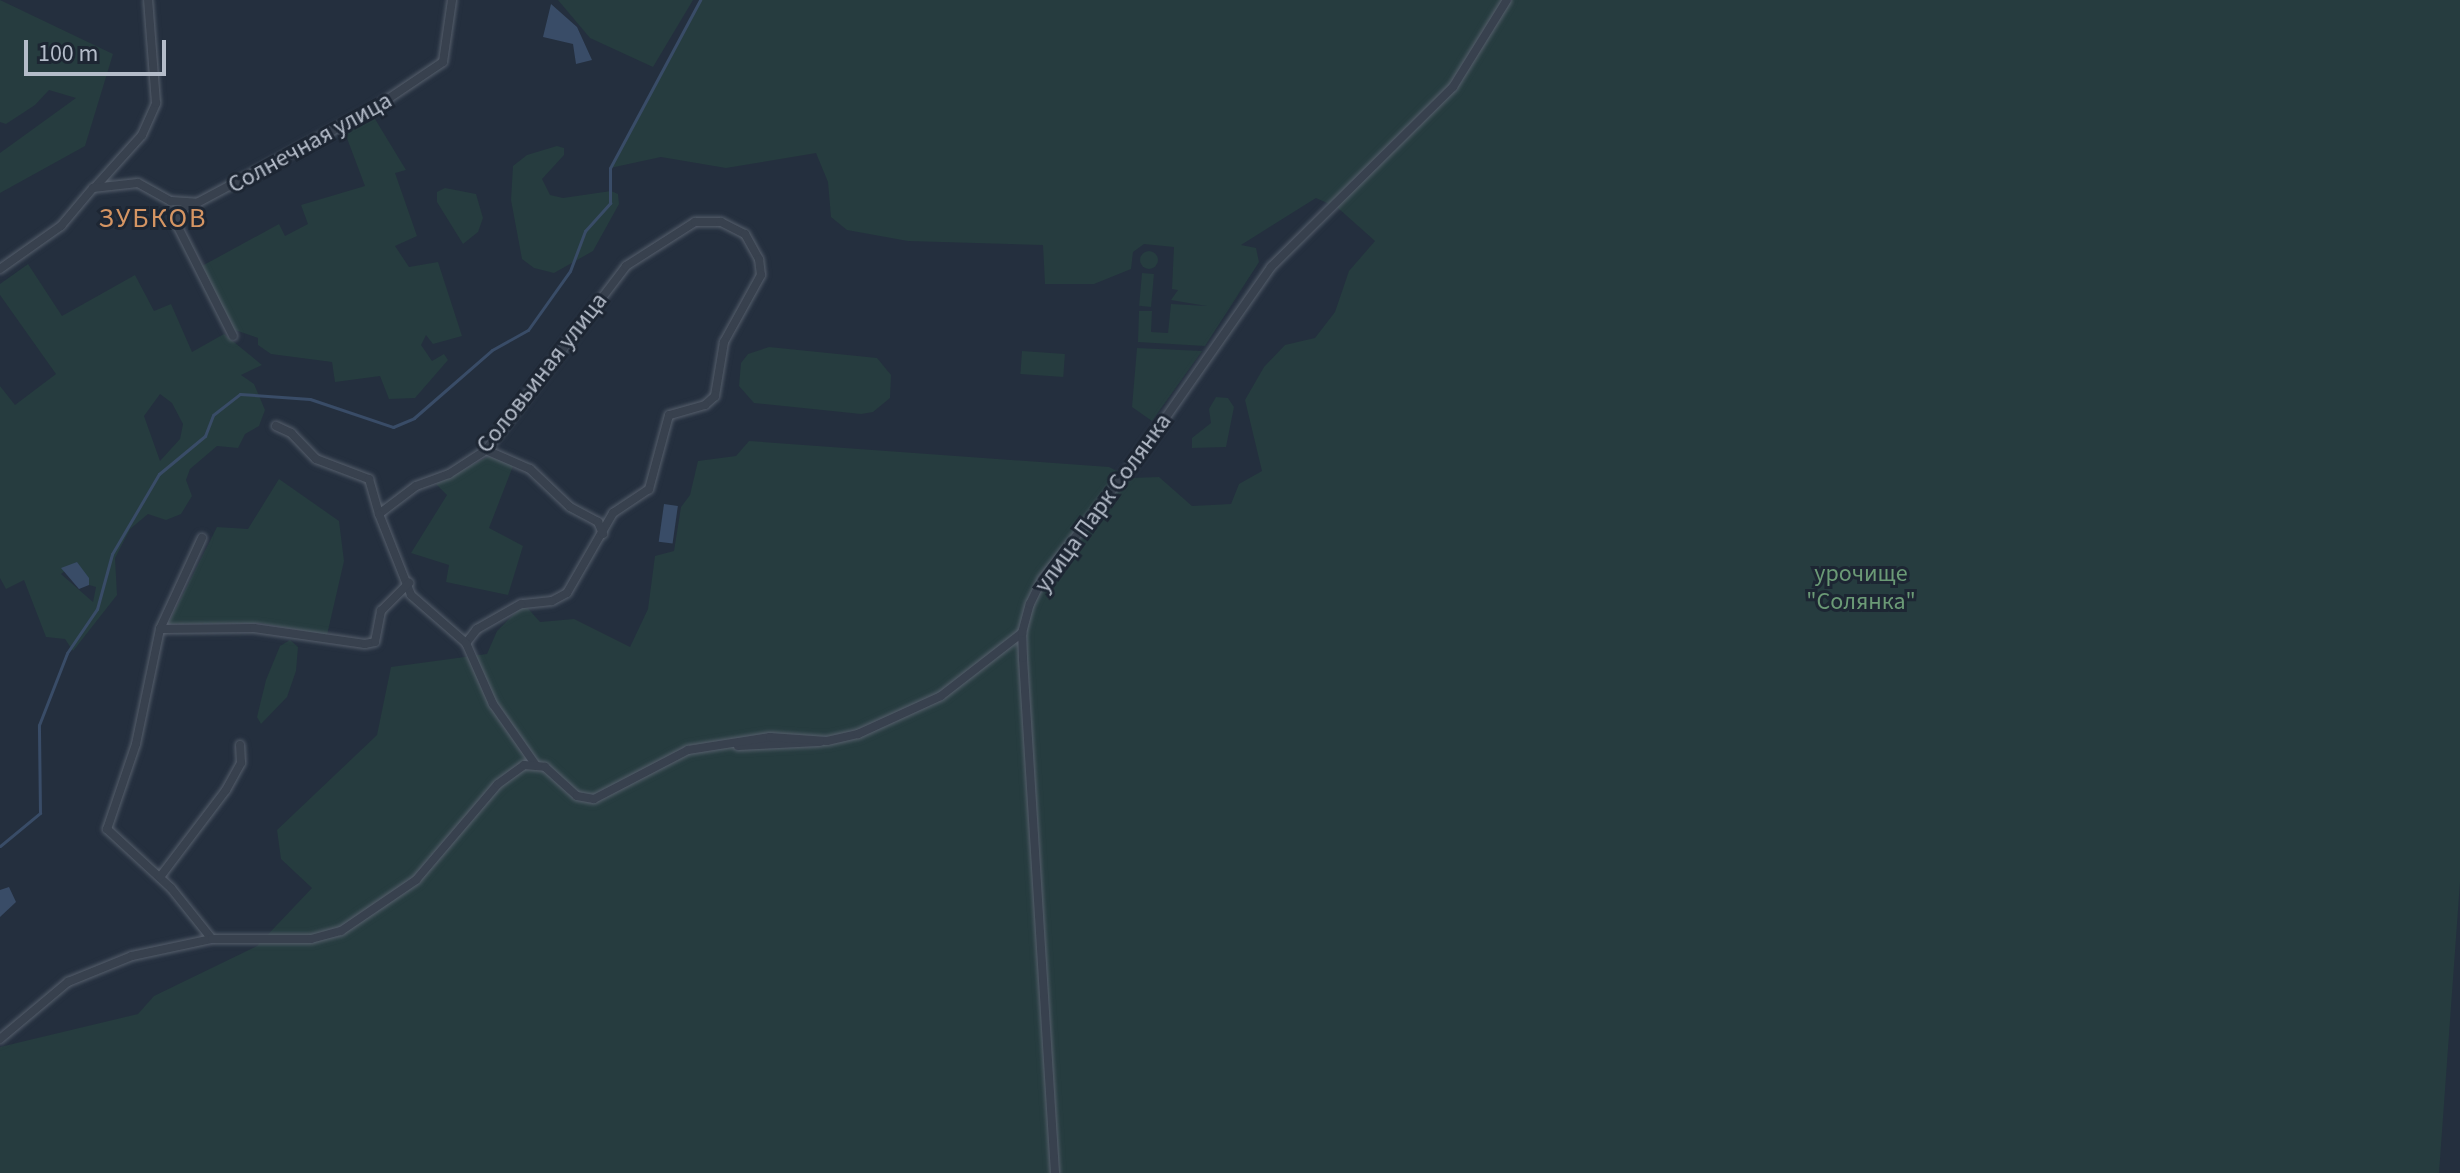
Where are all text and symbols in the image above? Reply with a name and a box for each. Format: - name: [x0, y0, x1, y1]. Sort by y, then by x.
- scale bar: [28, 24, 170, 74]
- text: 100 m: [38, 36, 98, 71]
- street label: Солнечная улица: [223, 86, 397, 200]
- district label: ЗУБКОВ: [98, 201, 208, 235]
- street label: Соловьиная улица: [470, 287, 614, 459]
- street label: улица Парк Солянка: [1028, 408, 1178, 598]
- park label: урочище "Солянка": [1806, 560, 1916, 616]

